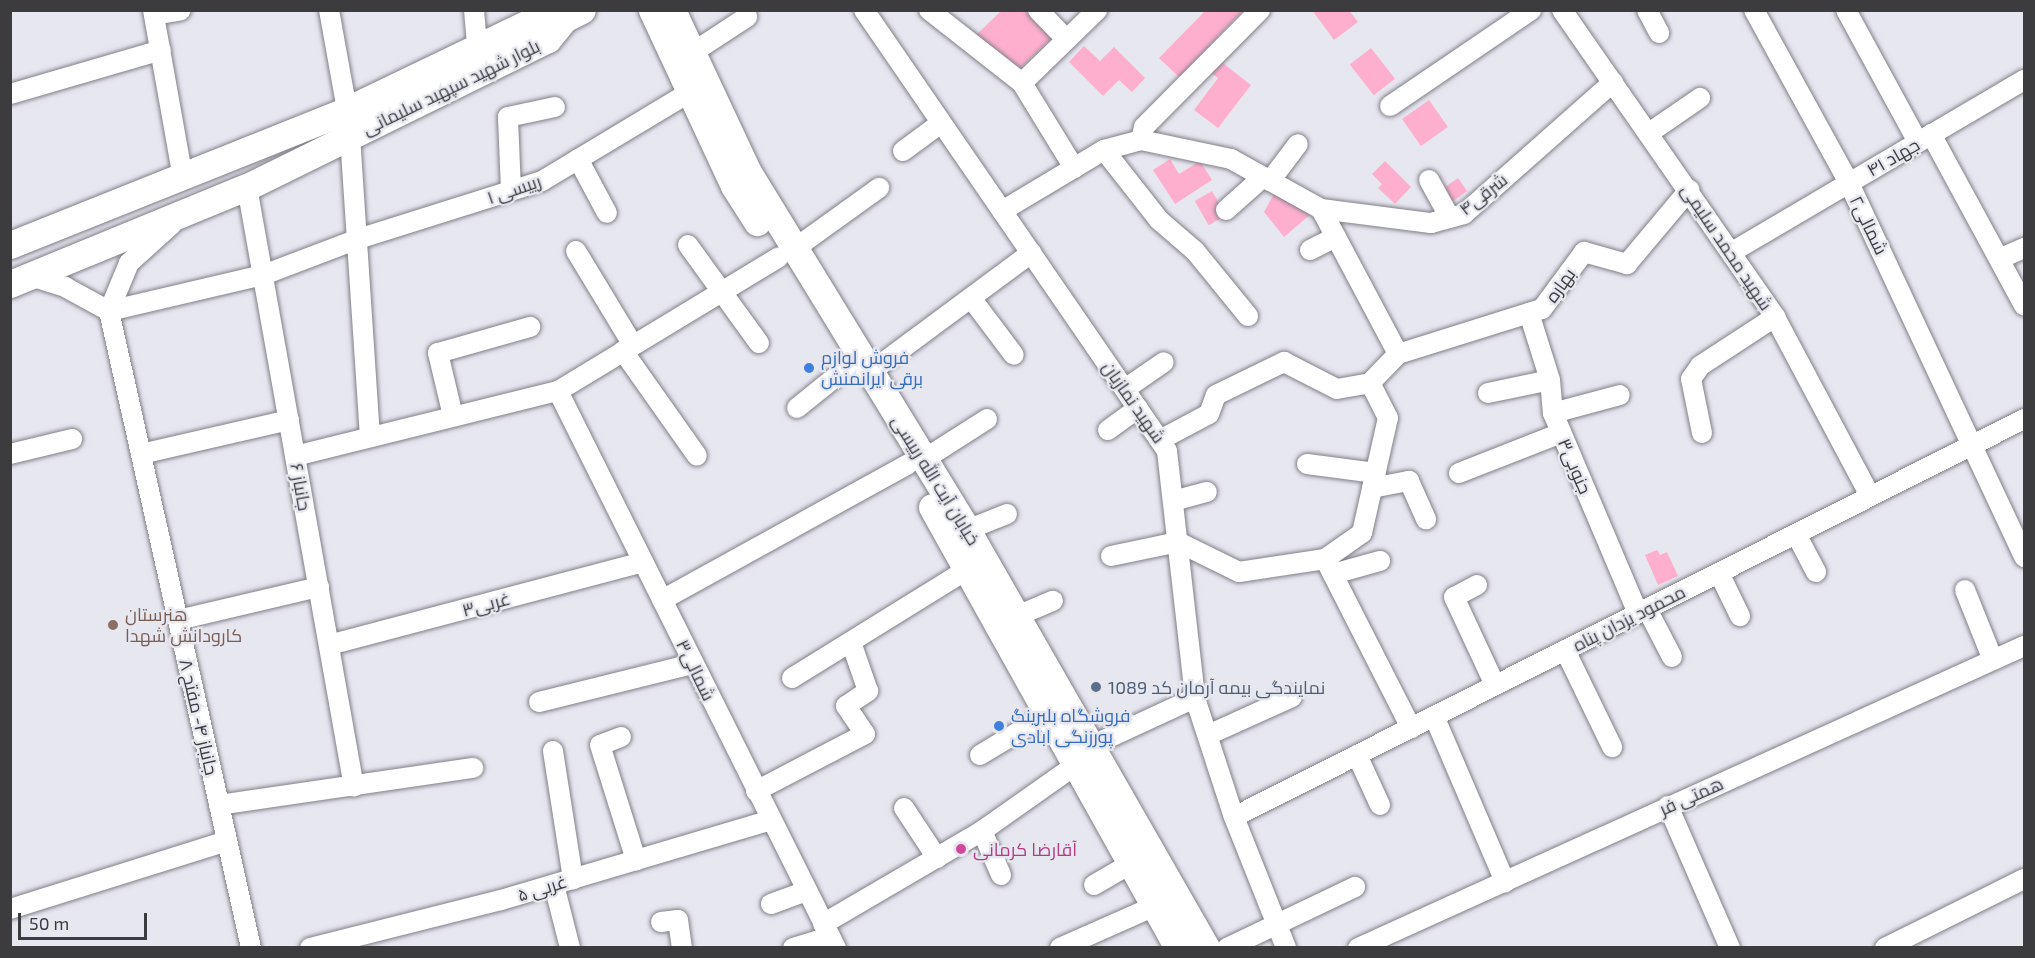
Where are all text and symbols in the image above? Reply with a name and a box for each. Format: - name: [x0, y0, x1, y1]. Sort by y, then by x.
- street label: بلوار شهید سپهبد سلیمانی: [359, 35, 543, 139]
- street label: جهاد ۴۱: [1863, 133, 1923, 181]
- street label: شرقی۴: [1455, 169, 1511, 219]
- street label: رییسی ۱: [484, 170, 544, 208]
- street label: شهید محمد سلیمی: [1677, 180, 1777, 314]
- street label: شمالی۲: [1846, 192, 1892, 258]
- street label: بهاره: [1540, 264, 1580, 306]
- place label: فروش لوازم برقی ایرانمنش: [821, 347, 923, 389]
- street label: شهید نمازیان: [1098, 357, 1170, 447]
- marker: فروش لوازم برقی ایرانمنش: [802, 361, 816, 375]
- street label: خیابان آیت الله رییسی: [887, 411, 985, 549]
- street label: جنوبی۳: [1554, 435, 1596, 497]
- street label: جانباز ۶: [286, 461, 316, 513]
- street label: محمود یزدان پناه: [1569, 580, 1689, 656]
- street label: غربی۳: [460, 587, 512, 621]
- place label: هنرستان کارودانش شهدا: [125, 604, 242, 646]
- marker: هنرستان کارودانش شهدا: [106, 618, 120, 632]
- street label: شمالی۳: [672, 636, 720, 704]
- street label: جانباز ۴- مفتح ۸: [175, 657, 223, 777]
- place label: نمایندگی بیمه آرمان کد 1089: [1108, 676, 1325, 698]
- marker: نمایندگی بیمه آرمان کد 1089: [1089, 680, 1103, 694]
- place label: فروشگاه بلبرینگ پورزنگی ابادی: [1011, 705, 1130, 748]
- marker: فروشگاه بلبرینگ پورزنگی ابادی: [992, 719, 1006, 733]
- street label: همتی فر: [1656, 772, 1726, 820]
- place label: آقارضا کرمانی: [973, 838, 1077, 860]
- marker: آقارضا کرمانی: [954, 842, 968, 856]
- street label: غربی ۵: [515, 870, 569, 906]
- scale bar: [21, 901, 150, 939]
- text: 50 m: [29, 912, 69, 934]

